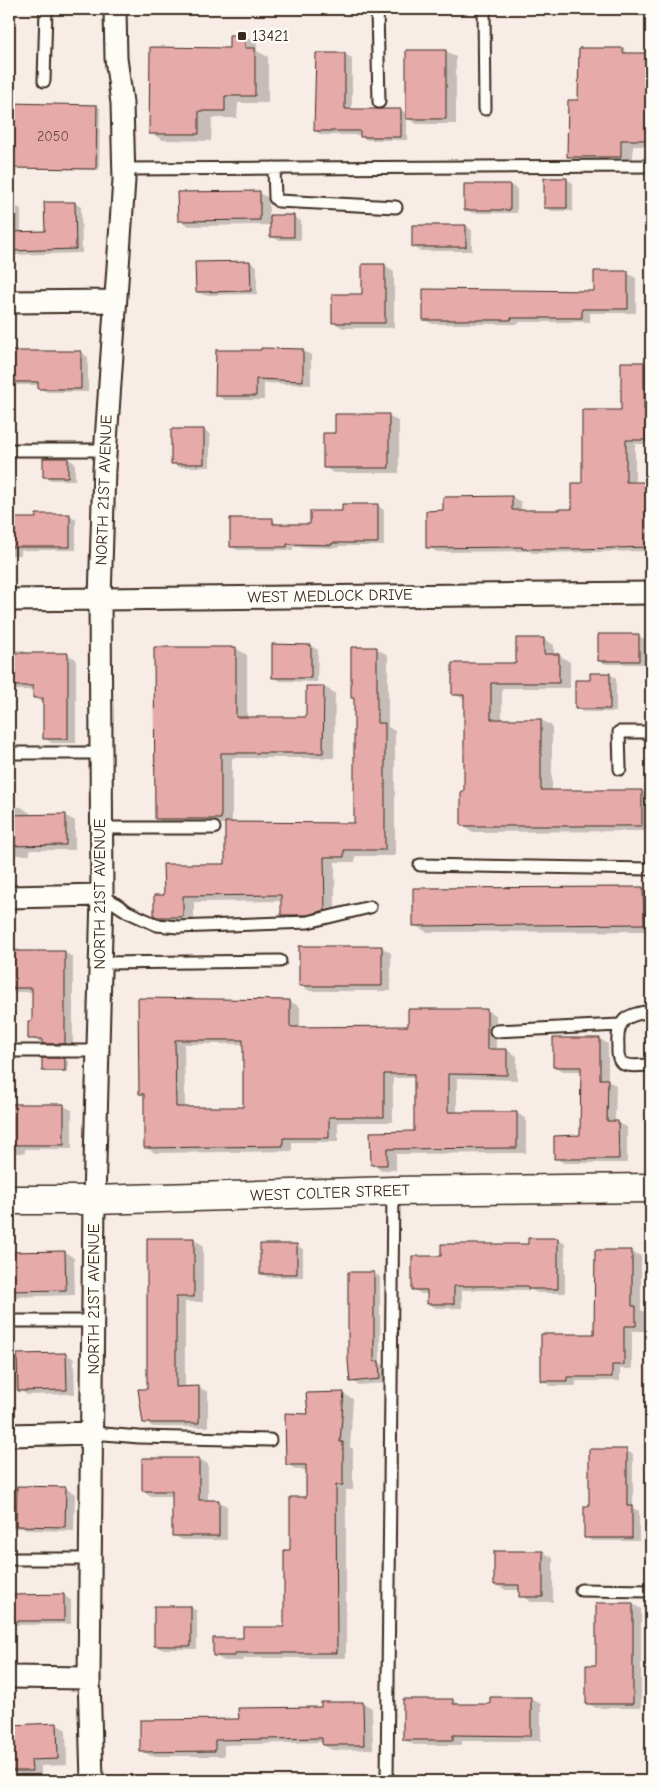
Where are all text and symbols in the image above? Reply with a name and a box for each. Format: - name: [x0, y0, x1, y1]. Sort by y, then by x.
- place label: 13421: [252, 27, 289, 45]
- marker: 13421: [236, 30, 248, 42]
- house number: 2050: [37, 128, 69, 145]
- street label: NORTH 21ST AVENUE: [92, 414, 116, 566]
- street label: WEST MEDLOCK DRIVE: [247, 586, 413, 606]
- street label: NORTH 21ST AVENUE: [91, 818, 109, 969]
- street label: WEST COLTER STREET: [250, 1181, 411, 1205]
- street label: NORTH 21ST AVENUE: [85, 1223, 103, 1374]

